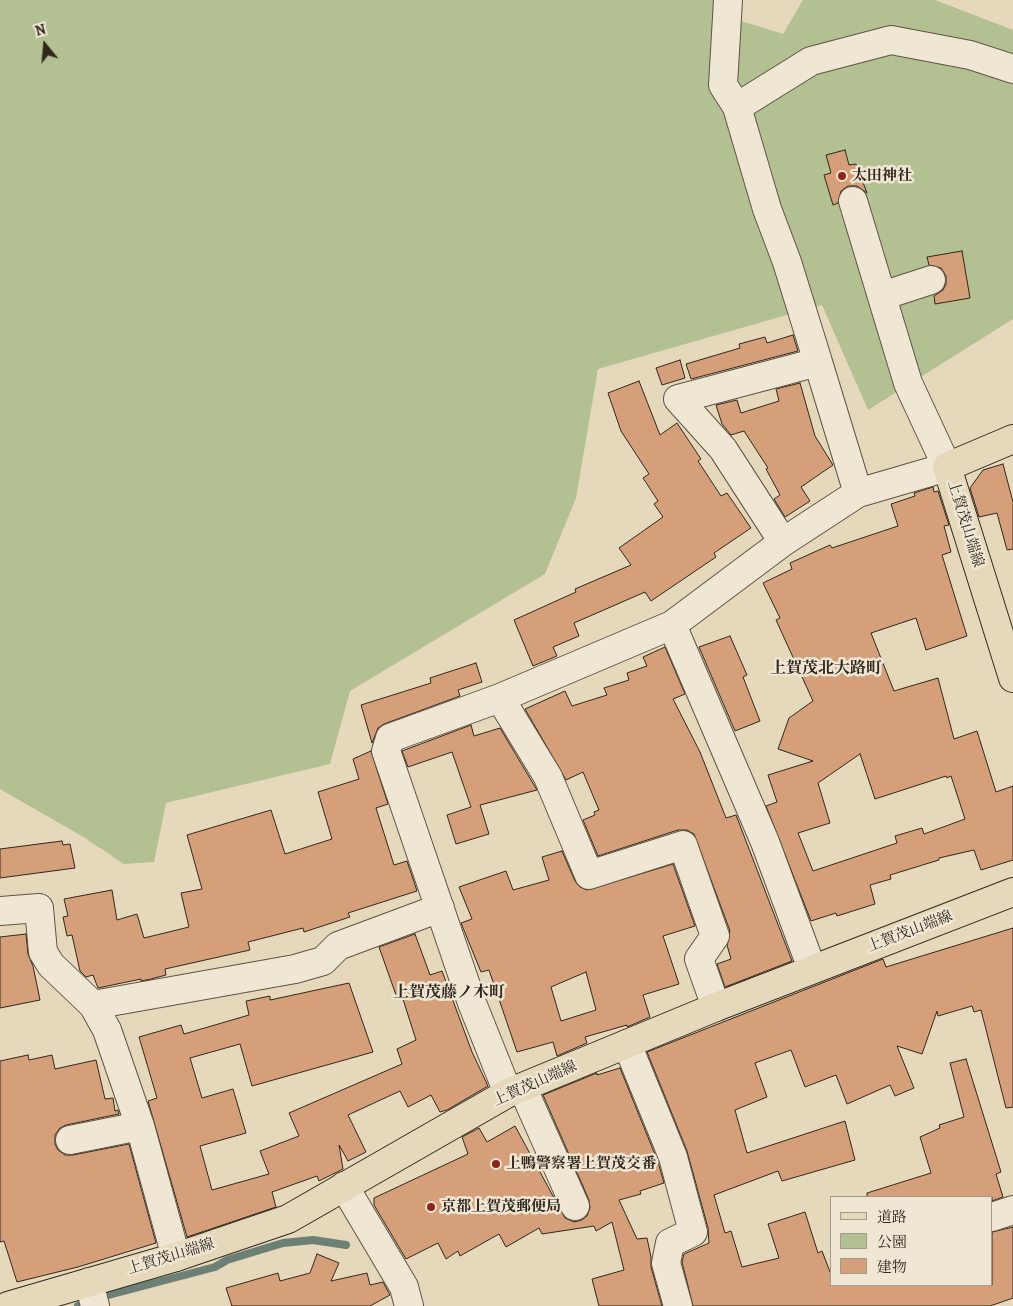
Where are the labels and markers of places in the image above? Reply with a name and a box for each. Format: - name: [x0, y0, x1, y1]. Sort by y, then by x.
- place label: 太田神社: [852, 167, 912, 185]
- marker: 太田神社: [836, 170, 848, 182]
- place label: 上鴨警察署上賀茂交番: [506, 1155, 656, 1173]
- marker: 上鴨警察署上賀茂交番: [490, 1158, 502, 1170]
- place label: 京都上賀茂郵便局: [441, 1198, 561, 1216]
- marker: 京都上賀茂郵便局: [425, 1201, 437, 1213]

